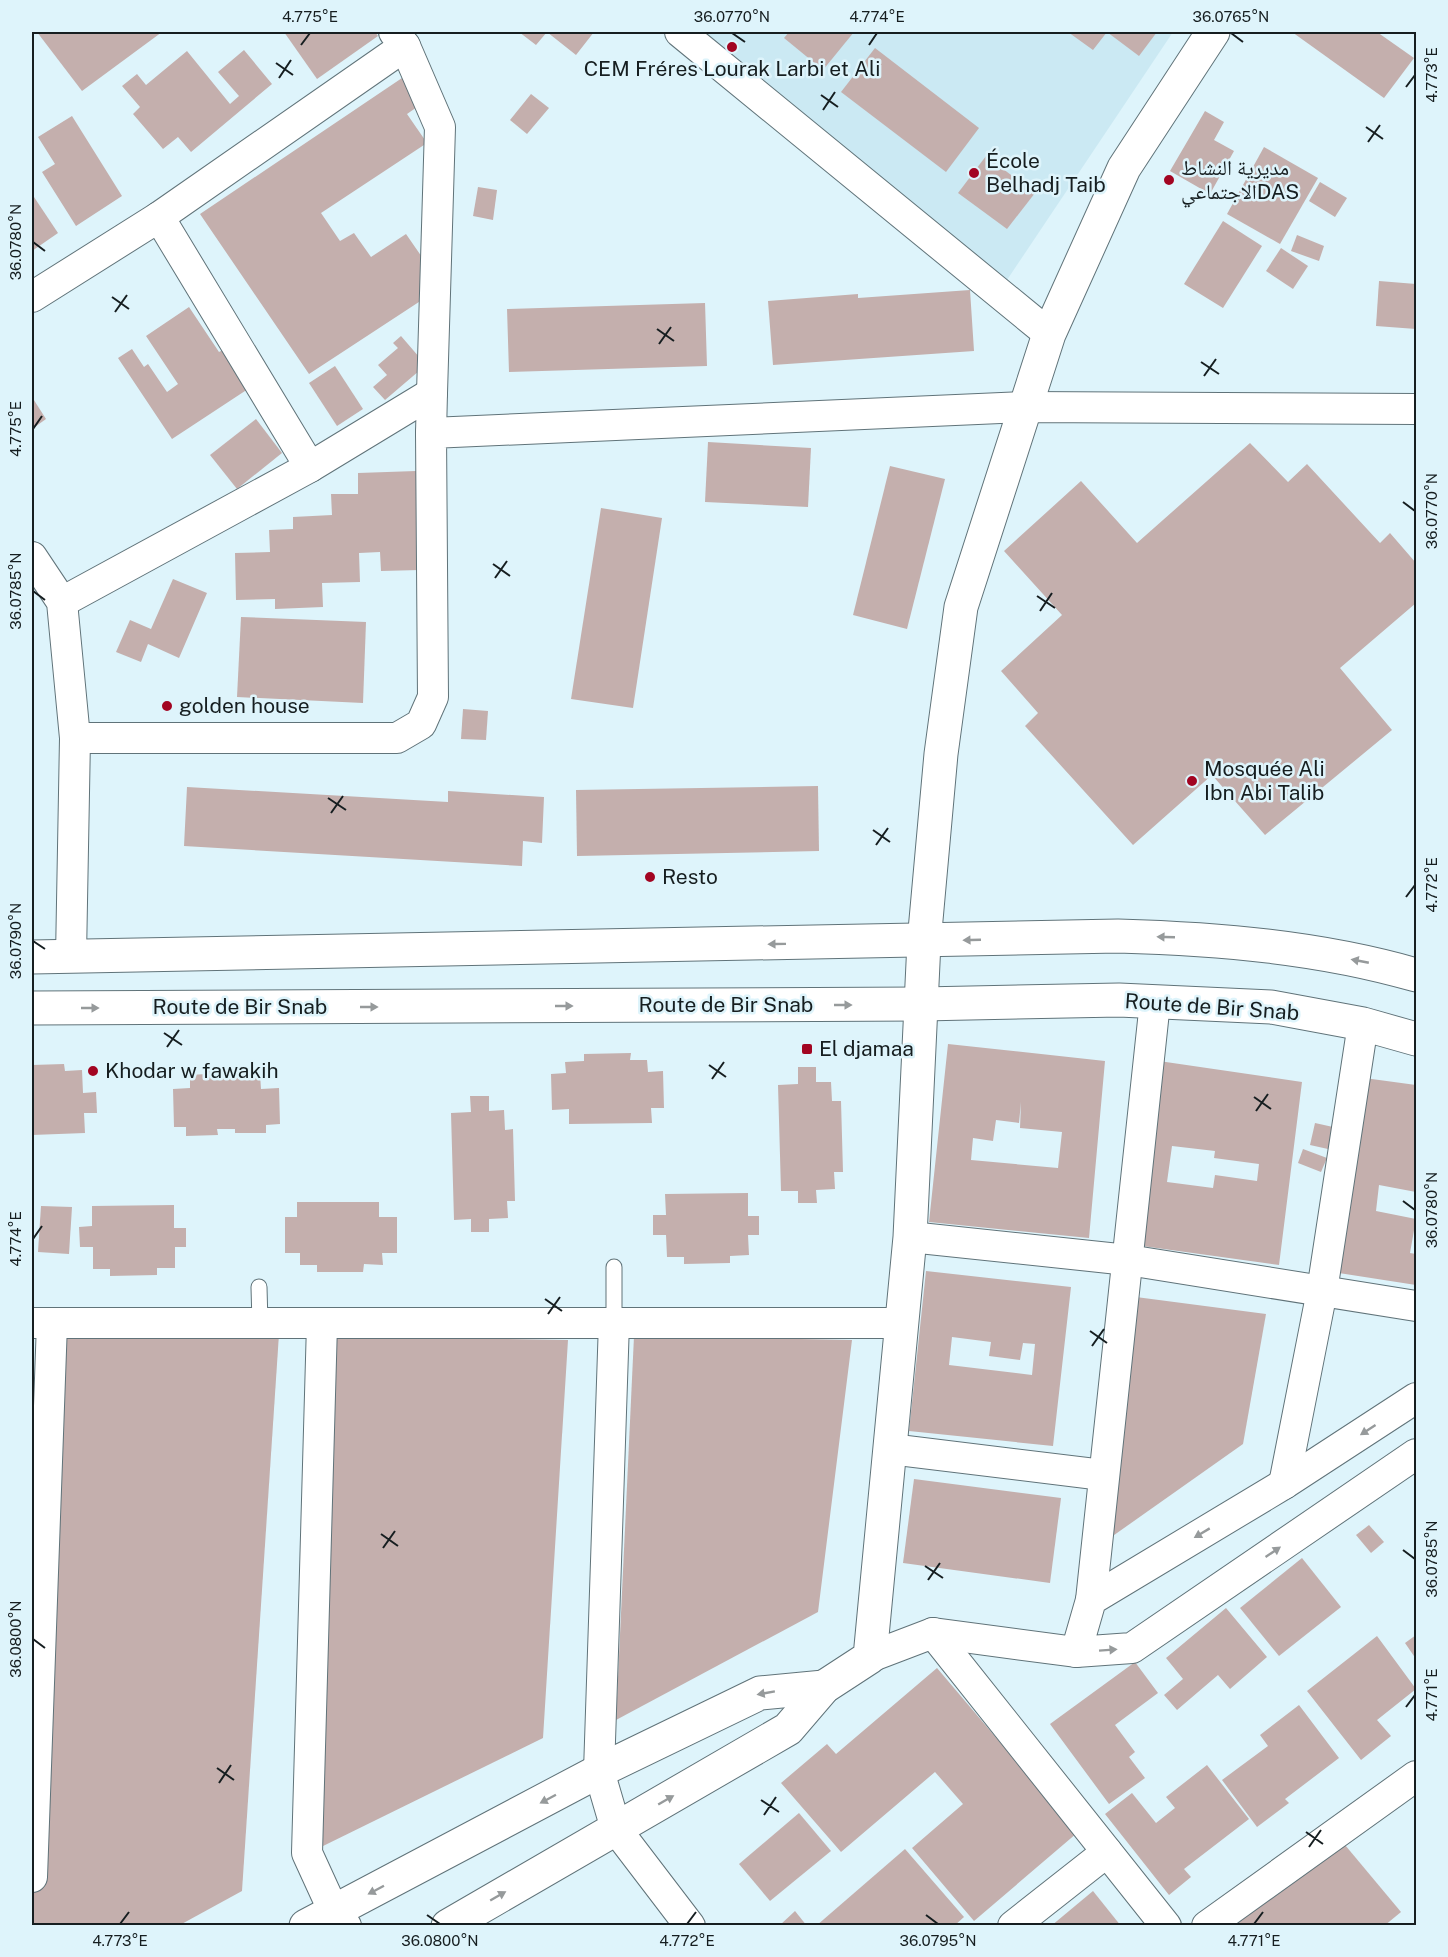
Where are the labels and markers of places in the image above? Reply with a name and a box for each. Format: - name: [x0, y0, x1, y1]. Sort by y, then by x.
- marker: CEM Fréres Lourak Larbi et Ali: [725, 40, 739, 54]
- place label: CEM Fréres Lourak Larbi et Ali: [584, 56, 880, 81]
- place label: École Belhadj Taib: [986, 148, 1106, 197]
- place label: مديرية النشاط الاجتماعيDAS: [1181, 155, 1299, 208]
- marker: École Belhadj Taib: [967, 166, 981, 180]
- marker: مديرية النشاط الاجتماعيDAS: [1162, 173, 1176, 187]
- place label: golden house: [179, 693, 310, 718]
- marker: golden house: [160, 699, 174, 713]
- place label: Mosquée Ali Ibn Abi Talib: [1204, 756, 1325, 805]
- marker: Mosquée Ali Ibn Abi Talib: [1185, 774, 1199, 788]
- place label: Resto: [662, 864, 718, 889]
- marker: Resto: [643, 870, 657, 884]
- place label: El djamaa: [819, 1036, 914, 1061]
- marker: El djamaa: [800, 1042, 814, 1056]
- place label: Khodar w fawakih: [105, 1058, 279, 1083]
- marker: Khodar w fawakih: [86, 1064, 100, 1078]

